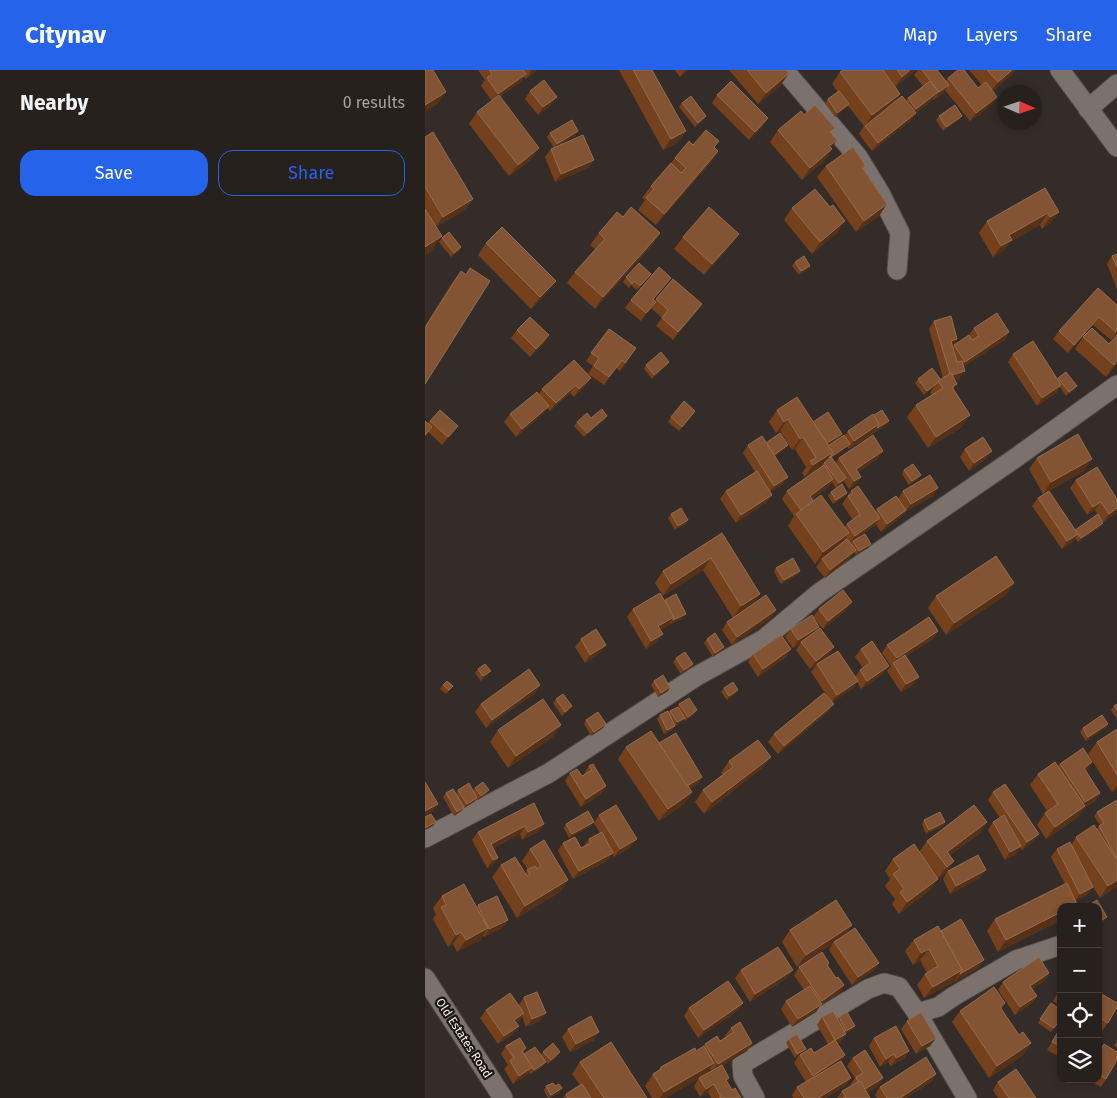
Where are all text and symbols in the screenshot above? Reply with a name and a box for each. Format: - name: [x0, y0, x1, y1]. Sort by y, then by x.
- text: Citynav: [25, 21, 106, 49]
- text: Map: [903, 24, 938, 46]
- text: Layers: [966, 24, 1018, 46]
- text: Share: [1046, 24, 1092, 46]
- north arrow: [997, 85, 1042, 130]
- text: Nearby: [20, 90, 88, 116]
- text: 0 results: [343, 93, 405, 112]
- button: Save: [20, 150, 208, 196]
- button: Share: [218, 150, 405, 196]
- map controls: [1057, 903, 1102, 1083]
- button: +: [1057, 903, 1102, 948]
- button: −: [1057, 948, 1102, 993]
- button: locate: [1057, 993, 1102, 1038]
- street label: Old Estates Road: [433, 996, 495, 1080]
- button: layers: [1057, 1038, 1102, 1083]

